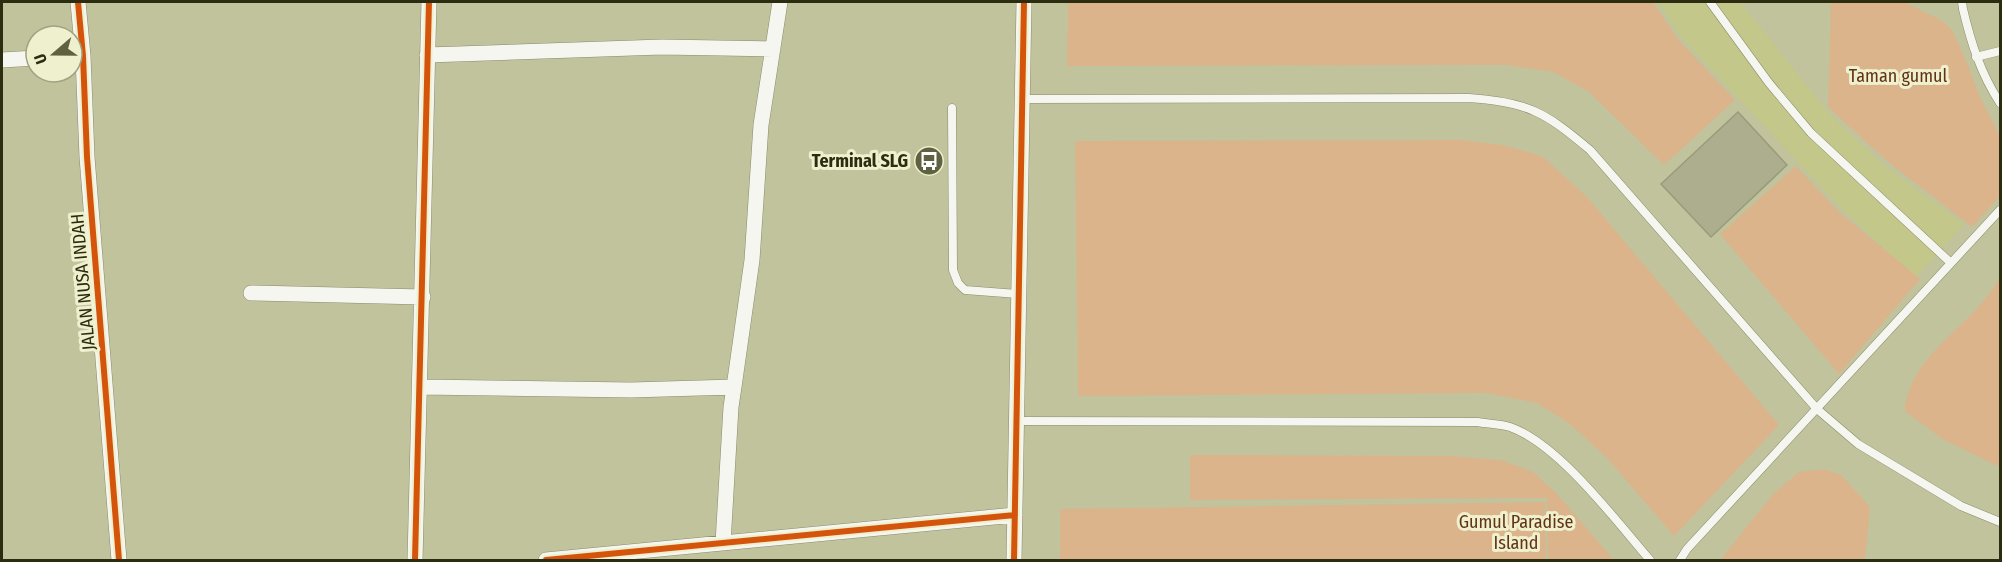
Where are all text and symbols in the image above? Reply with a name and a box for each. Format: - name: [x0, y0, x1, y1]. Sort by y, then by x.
- north arrow: [24, 24, 84, 84]
- text: U: [30, 51, 51, 67]
- park label: Taman gumul: [1849, 65, 1947, 87]
- bus stop icon: Terminal SLG: [913, 145, 945, 177]
- place label: Terminal SLG: [812, 150, 908, 172]
- street label: JALAN NUSA INDAH: [66, 213, 100, 351]
- park label: Gumul Paradise Island: [1459, 511, 1573, 554]

